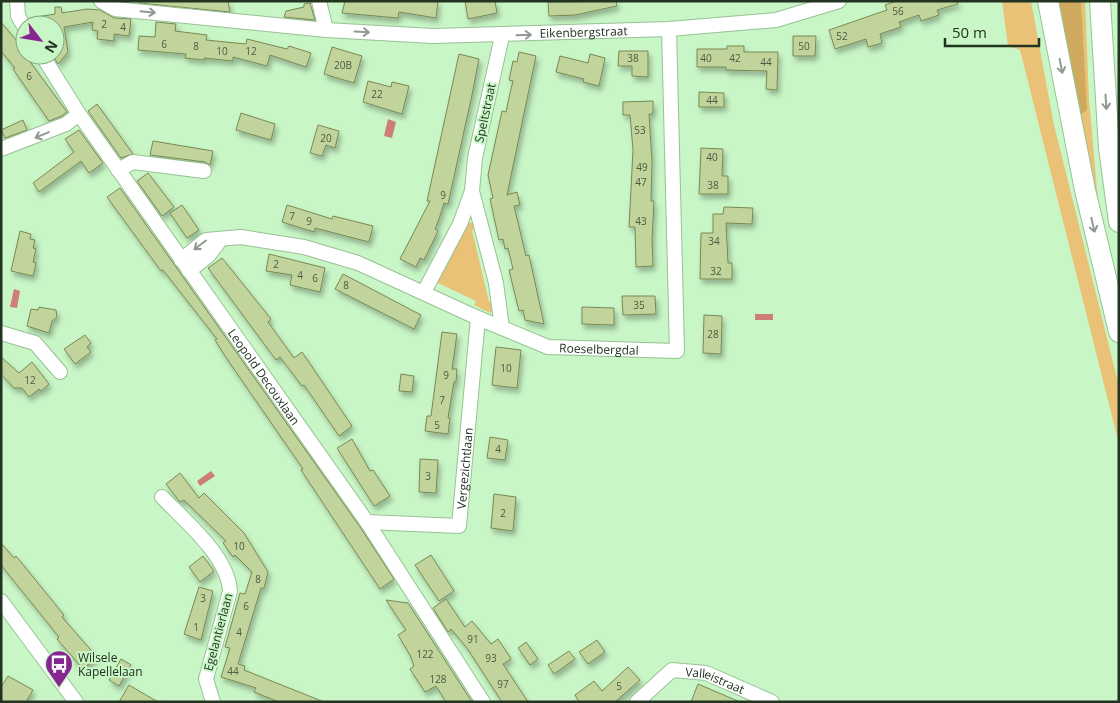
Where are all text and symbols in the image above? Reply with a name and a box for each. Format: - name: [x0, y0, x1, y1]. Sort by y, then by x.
- house number: 56: [892, 4, 904, 18]
- one-way arrow: [139, 7, 155, 17]
- north arrow: [15, 15, 65, 65]
- scale bar: [945, 15, 1039, 47]
- house number: 2: [101, 17, 107, 31]
- house number: 4: [120, 20, 126, 34]
- street label: Eikenbergstraat: [539, 22, 628, 41]
- text: 50 m: [952, 22, 987, 42]
- one-way arrow: [353, 28, 369, 37]
- house number: 52: [836, 29, 848, 43]
- one-way arrow: [516, 30, 532, 39]
- text: N: [40, 37, 63, 57]
- house number: 6: [161, 37, 167, 51]
- house number: 8: [193, 39, 199, 53]
- house number: 50: [798, 39, 810, 53]
- house number: 10: [216, 44, 228, 58]
- house number: 12: [245, 44, 257, 58]
- house number: 38: [627, 51, 639, 65]
- house number: 40: [700, 51, 712, 65]
- house number: 42: [729, 51, 741, 65]
- house number: 44: [760, 55, 772, 69]
- house number: 20B: [334, 58, 352, 72]
- one-way arrow: [1056, 58, 1066, 74]
- house number: 6: [26, 69, 32, 83]
- street label: Speltstraat: [470, 82, 500, 144]
- house number: 22: [371, 87, 383, 101]
- house number: 44: [706, 93, 718, 107]
- one-way arrow: [1101, 94, 1111, 110]
- house number: 53: [634, 123, 646, 137]
- one-way arrow: [34, 131, 49, 140]
- house number: 20: [320, 131, 332, 145]
- house number: 40: [706, 150, 718, 164]
- house number: 49: [636, 160, 648, 174]
- house number: 47: [635, 175, 647, 189]
- house number: 38: [707, 178, 719, 192]
- house number: 9: [440, 188, 446, 202]
- house number: 7: [289, 209, 295, 223]
- house number: 9: [306, 214, 312, 228]
- house number: 43: [635, 214, 647, 228]
- one-way arrow: [1089, 217, 1098, 233]
- house number: 34: [708, 234, 720, 248]
- one-way arrow: [194, 240, 207, 251]
- house number: 2: [273, 257, 279, 271]
- house number: 32: [710, 264, 722, 278]
- house number: 4: [297, 268, 303, 282]
- house number: 6: [312, 271, 318, 285]
- house number: 8: [343, 278, 349, 292]
- house number: 35: [633, 298, 645, 312]
- street label: Leopold Decouxlaan: [224, 325, 304, 428]
- house number: 28: [707, 327, 719, 341]
- street label: Roeselbergdal: [559, 339, 639, 358]
- house number: 10: [500, 361, 512, 375]
- house number: 9: [443, 368, 449, 382]
- house number: 12: [24, 373, 36, 387]
- house number: 7: [439, 393, 445, 407]
- house number: 5: [434, 418, 440, 432]
- street label: Vergezichtlaan: [452, 427, 476, 510]
- house number: 4: [495, 442, 501, 456]
- house number: 3: [425, 469, 431, 483]
- house number: 2: [500, 506, 506, 520]
- house number: 10: [233, 539, 245, 553]
- house number: 8: [255, 572, 261, 586]
- street label: Egelantierlaan: [199, 591, 237, 673]
- house number: 3: [200, 591, 206, 605]
- house number: 6: [243, 599, 249, 613]
- house number: 1: [193, 620, 199, 634]
- house number: 4: [236, 625, 242, 639]
- house number: 91: [467, 632, 479, 646]
- house number: 122: [416, 647, 434, 661]
- bus stop icon: Wilsele Kapellelaan: [44, 649, 74, 688]
- place label: Wilsele Kapellelaan: [78, 649, 143, 680]
- house number: 93: [485, 651, 497, 665]
- street label: Valleistraat: [685, 663, 747, 697]
- house number: 44: [227, 664, 239, 678]
- house number: 128: [429, 672, 447, 686]
- house number: 97: [497, 677, 509, 691]
- house number: 5: [616, 679, 622, 693]

